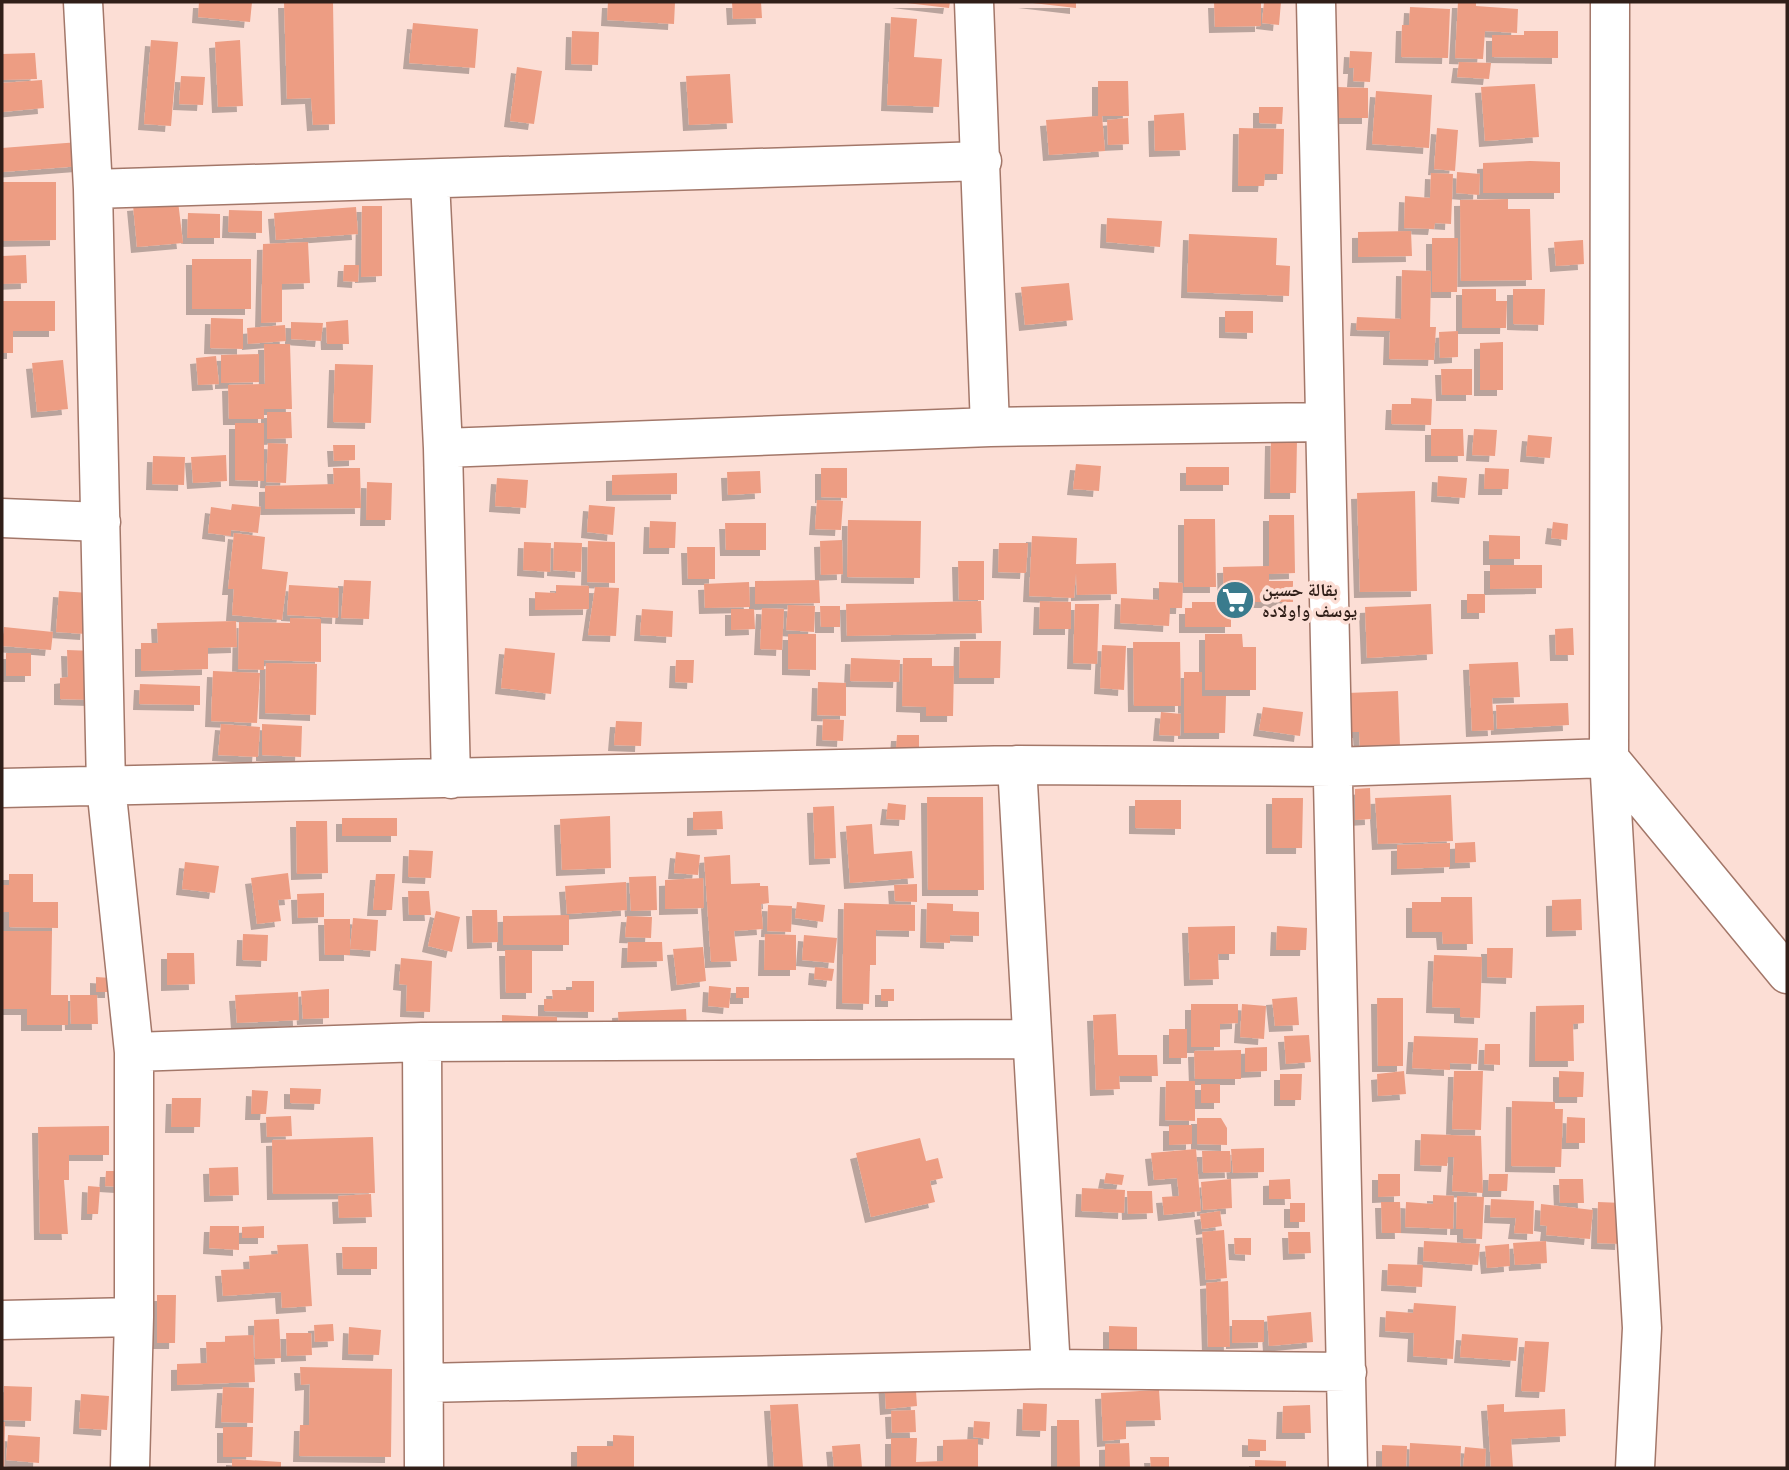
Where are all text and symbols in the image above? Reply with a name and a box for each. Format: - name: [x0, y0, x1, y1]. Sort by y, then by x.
- place label: بقالة حسين يوسف واولاده: [1262, 578, 1357, 621]
- supermarket icon: بقالة حسين يوسف واولاده: [1214, 579, 1256, 621]

